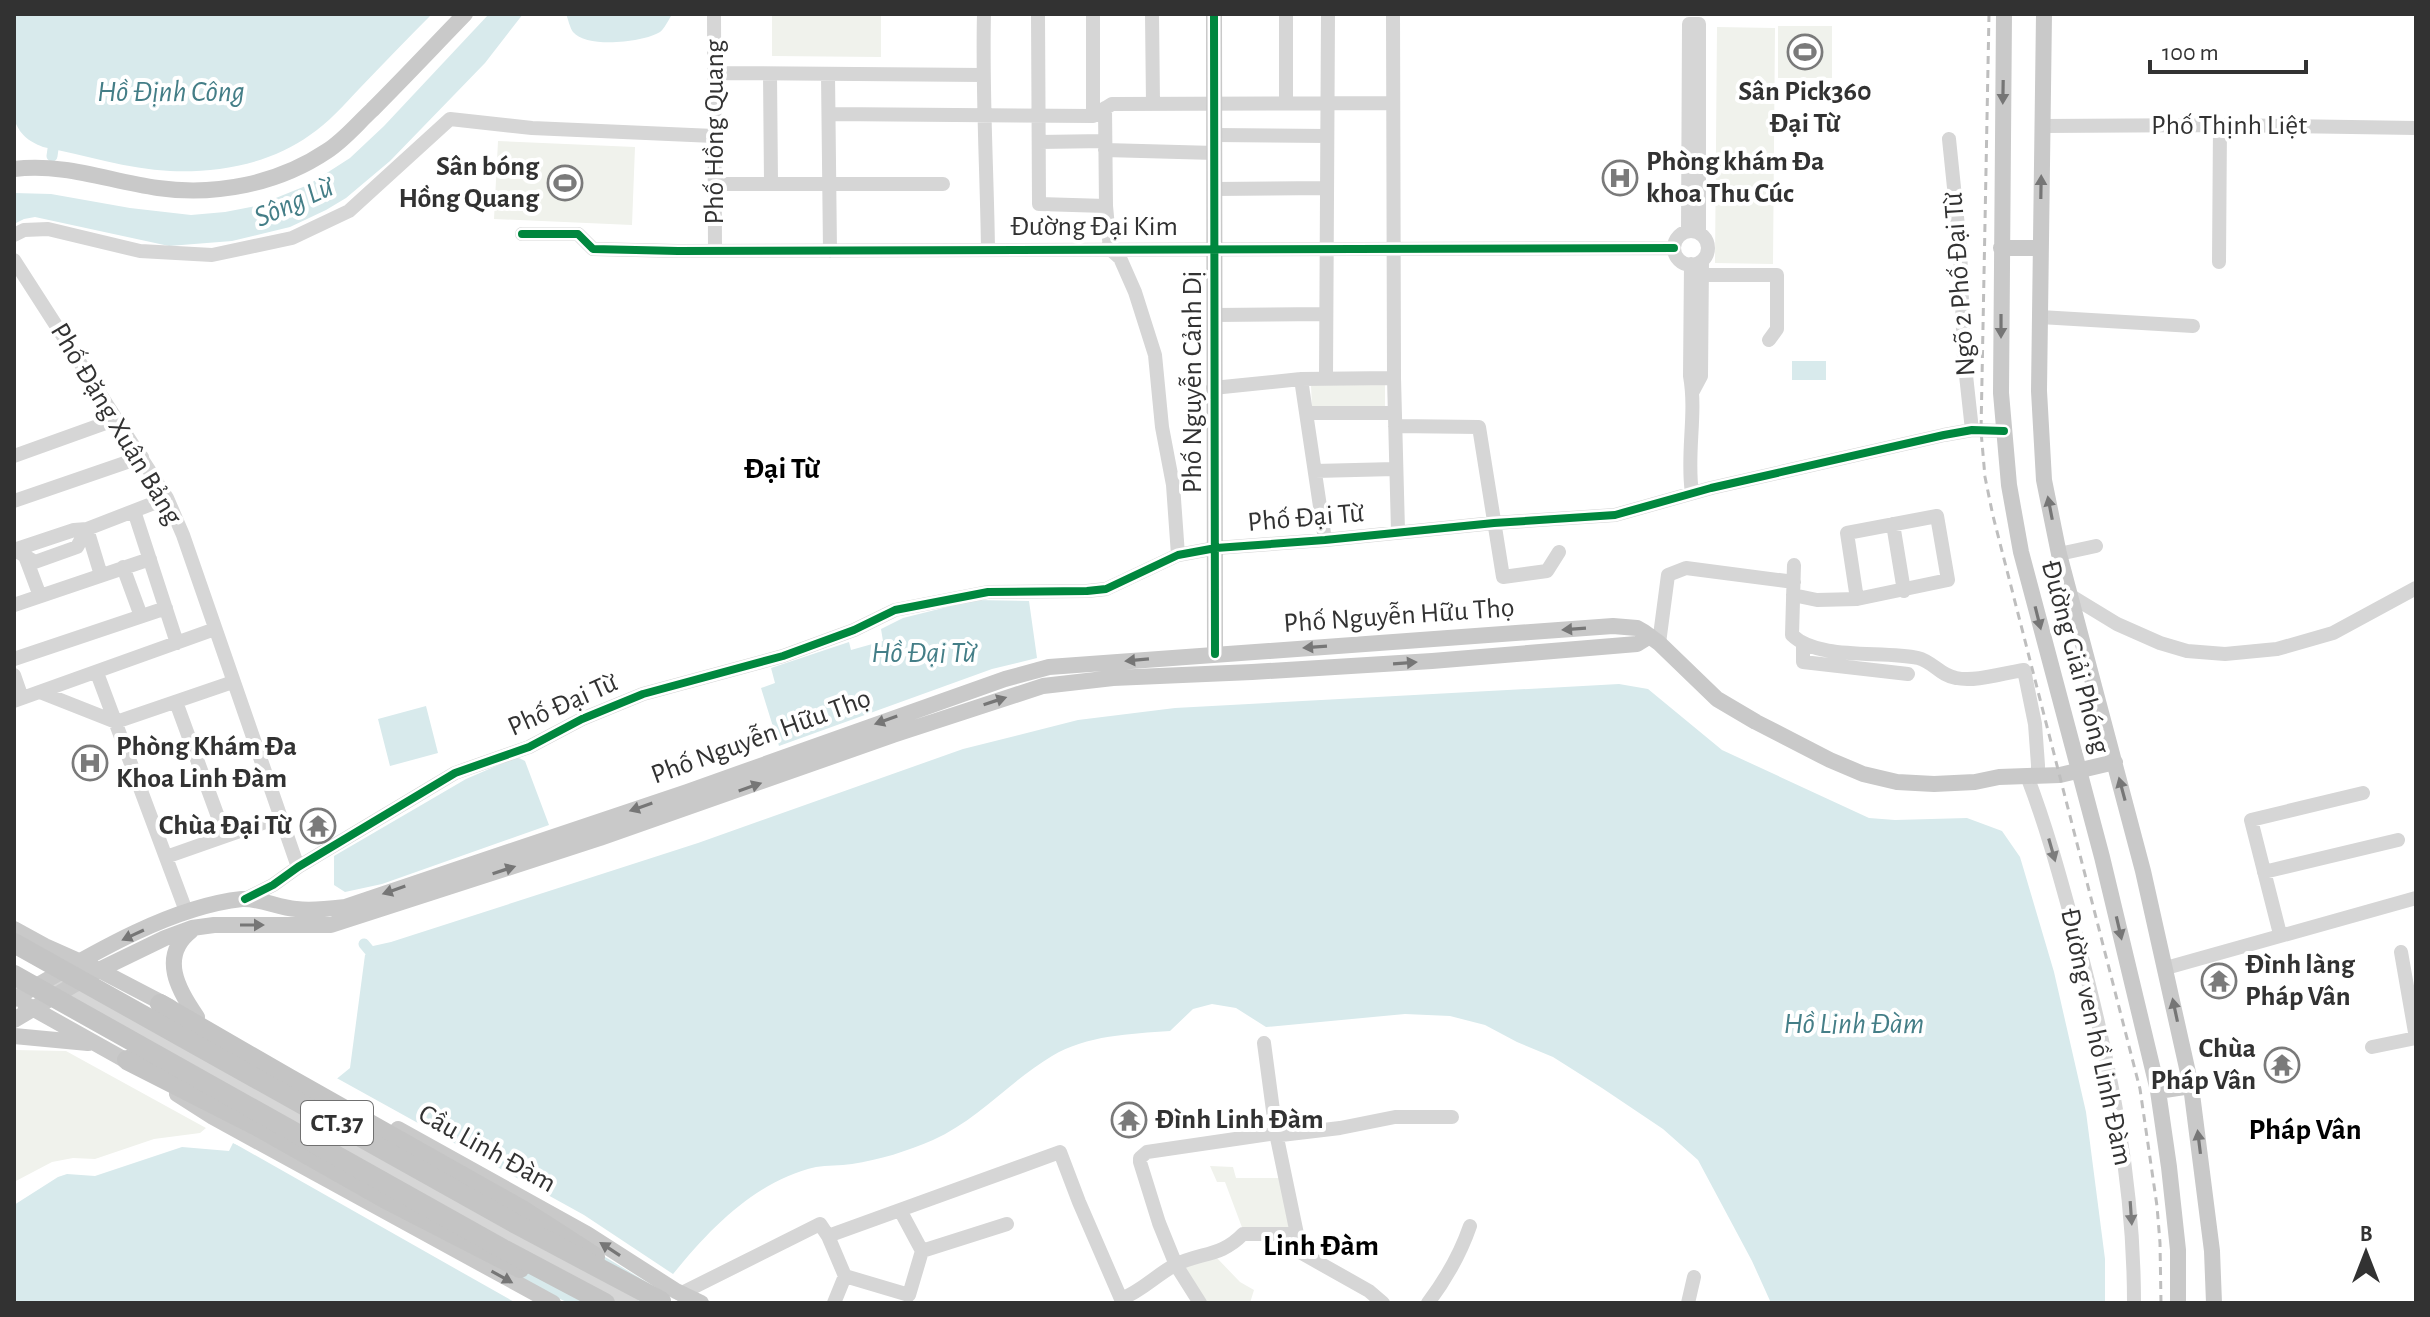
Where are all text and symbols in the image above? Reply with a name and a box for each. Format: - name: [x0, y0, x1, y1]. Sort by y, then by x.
- scale bar: [2150, 24, 2306, 74]
- sports icon: Sân Pick360 Đại Từ: [1786, 33, 1824, 71]
- street label: Phố Hồng Quang: [701, 39, 729, 225]
- text: 100 m: [2162, 41, 2219, 65]
- water label: Hồ Định Công: [97, 77, 245, 107]
- place label: Sân Pick360 Đại Từ: [1738, 78, 1872, 138]
- one-way arrow: [1997, 80, 2010, 105]
- street label: Phố Thịnh Liệt: [2151, 112, 2307, 140]
- place label: Phòng khám Đa khoa Thu Cúc: [1646, 148, 1824, 208]
- place label: Sân bóng Hồng Quang: [398, 153, 540, 213]
- hospital icon: Phòng khám Đa khoa Thu Cúc: [1601, 159, 1639, 197]
- sports icon: Sân bóng Hồng Quang: [546, 164, 584, 202]
- water label: Sông Lừ: [250, 171, 340, 233]
- one-way arrow: [2035, 174, 2047, 199]
- street label: Ngõ 2 Phố Đại Từ: [1940, 191, 1980, 377]
- street label: Đường Đại Kim: [1010, 213, 1178, 241]
- street label: Phố Nguyễn Cảnh Dị: [1178, 271, 1207, 493]
- one-way arrow: [1995, 314, 2007, 339]
- street label: Phố Đặng Xuân Bảng: [45, 318, 187, 530]
- district label: Đại Từ: [744, 454, 821, 484]
- one-way arrow: [2043, 495, 2055, 520]
- street label: Phố Đại Từ: [1246, 499, 1366, 537]
- street label: Đường Giải Phóng: [2036, 557, 2114, 757]
- street label: Phố Nguyễn Hữu Thọ: [1282, 593, 1515, 638]
- one-way arrow: [2032, 605, 2044, 630]
- one-way arrow: [1561, 623, 1586, 636]
- water label: Hồ Đại Từ: [871, 638, 978, 668]
- one-way arrow: [1302, 641, 1327, 654]
- one-way arrow: [1124, 654, 1149, 667]
- one-way arrow: [1393, 656, 1418, 669]
- street label: Phố Đại Từ: [504, 668, 622, 742]
- street label: Phố Nguyễn Hữu Thọ: [647, 683, 875, 790]
- one-way arrow: [984, 694, 1008, 706]
- one-way arrow: [874, 715, 898, 727]
- place label: Phòng Khám Đa Khoa Linh Đàm: [116, 733, 297, 793]
- hospital icon: Phòng Khám Đa Khoa Linh Đàm: [71, 744, 109, 782]
- one-way arrow: [2116, 777, 2128, 802]
- one-way arrow: [738, 780, 762, 792]
- one-way arrow: [628, 802, 652, 814]
- temple icon: Chùa Đại Từ: [299, 807, 337, 845]
- place label: Chùa Đại Từ: [159, 812, 293, 840]
- one-way arrow: [2046, 838, 2059, 862]
- one-way arrow: [492, 863, 516, 876]
- one-way arrow: [382, 884, 406, 897]
- street label: Đường ven hồ Linh Đàm: [2055, 906, 2137, 1168]
- one-way arrow: [2113, 916, 2126, 941]
- one-way arrow: [240, 919, 265, 931]
- one-way arrow: [121, 928, 145, 942]
- place label: Đình làng Pháp Vân: [2245, 951, 2356, 1011]
- temple icon: Đình làng Pháp Vân: [2200, 962, 2238, 1000]
- one-way arrow: [2168, 997, 2181, 1022]
- water label: Hồ Linh Đàm: [1784, 1009, 1924, 1039]
- place label: Chùa Pháp Vân: [2150, 1035, 2256, 1095]
- temple icon: Chùa Pháp Vân: [2263, 1046, 2301, 1084]
- street label: Cầu Linh Đàm: [414, 1100, 560, 1198]
- road number: CT.37: [301, 1101, 373, 1145]
- temple icon: Đình Linh Đàm: [1110, 1101, 1148, 1139]
- place label: Đình Linh Đàm: [1155, 1106, 1324, 1134]
- district label: Pháp Vân: [2248, 1115, 2362, 1145]
- one-way arrow: [2193, 1129, 2206, 1154]
- one-way arrow: [2125, 1201, 2138, 1226]
- north arrow: [2326, 1213, 2406, 1293]
- text: B: [2360, 1223, 2373, 1245]
- district label: Linh Đàm: [1263, 1231, 1379, 1261]
- one-way arrow: [600, 1242, 621, 1257]
- one-way arrow: [491, 1269, 513, 1283]

